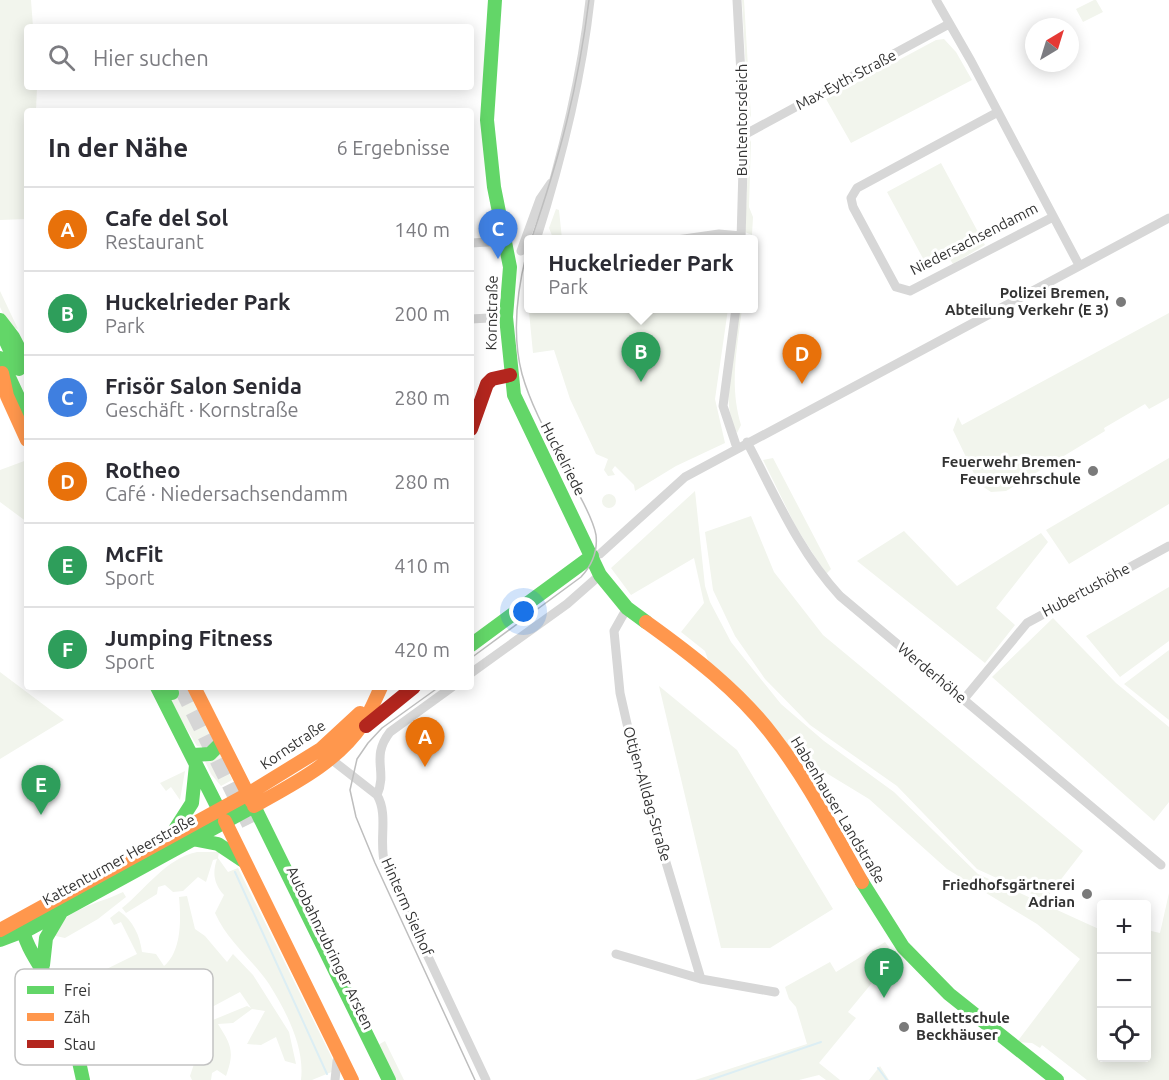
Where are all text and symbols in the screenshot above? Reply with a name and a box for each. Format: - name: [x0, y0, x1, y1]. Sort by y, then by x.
- north arrow: [1025, 18, 1079, 72]
- search box: [24, 24, 474, 90]
- icon: search: [45, 41, 78, 74]
- text: Hier suchen: [93, 45, 209, 70]
- street label: Max-Eyth-Straße: [793, 46, 899, 113]
- street label: Buntentorsdeich: [733, 64, 750, 176]
- text: In der Nähe: [48, 133, 188, 162]
- text: 6 Ergebnisse: [336, 136, 450, 159]
- street label: Niedersachsendamm: [907, 199, 1040, 278]
- text: Cafe del Sol: [105, 205, 228, 230]
- pin: C: [478, 210, 518, 259]
- text: A: [60, 218, 75, 241]
- text: 140 m: [394, 218, 450, 241]
- text: Restaurant: [105, 230, 204, 253]
- popup: [524, 235, 758, 313]
- text: Huckelrieder Park: [548, 250, 734, 275]
- street label: Kornstraße: [482, 275, 501, 351]
- text: Park: [548, 275, 588, 298]
- place label: Polizei Bremen, Abteilung Verkehr (E 3): [945, 284, 1109, 318]
- text: Huckelrieder Park: [105, 289, 290, 314]
- marker: Polizei Bremen, Abteilung Verkehr (E 3): [1114, 295, 1128, 309]
- text: B: [61, 302, 74, 325]
- text: 200 m: [394, 302, 450, 325]
- text: Park: [105, 314, 145, 337]
- pin: B: [622, 332, 660, 382]
- pin: D: [782, 334, 822, 384]
- text: Frisör Salon Senida: [105, 373, 302, 398]
- text: C: [61, 386, 74, 409]
- text: 280 m: [394, 386, 450, 409]
- text: Geschäft · Kornstraße: [105, 398, 299, 421]
- street label: Huckelriede: [538, 419, 589, 498]
- place label: Feuerwehr Bremen- Feuerwehrschule: [941, 453, 1081, 487]
- text: Rotheo: [105, 457, 181, 482]
- marker: Feuerwehr Bremen- Feuerwehrschule: [1086, 464, 1100, 478]
- text: D: [60, 470, 75, 493]
- text: 280 m: [394, 470, 450, 493]
- text: Café · Niedersachsendamm: [105, 482, 348, 505]
- text: McFit: [105, 541, 163, 566]
- text: E: [62, 554, 73, 577]
- text: 410 m: [394, 554, 450, 577]
- street label: Hubertushöhe: [1039, 559, 1133, 620]
- text: Sport: [105, 566, 154, 589]
- your location: [509, 597, 538, 626]
- text: Jumping Fitness: [105, 625, 273, 650]
- text: F: [62, 638, 73, 661]
- text: 420 m: [394, 638, 450, 661]
- street label: Werderhöhe: [894, 639, 970, 706]
- text: Sport: [105, 650, 154, 673]
- street label: Kornstraße: [257, 717, 329, 773]
- pin: A: [406, 718, 444, 767]
- street label: Ottjen-Alldag-Straße: [620, 724, 675, 863]
- street label: Habenhauser Landstraße: [788, 733, 889, 886]
- pin: E: [22, 766, 60, 815]
- street label: Kattenturmer Heerstraße: [40, 810, 198, 909]
- street label: Hinterm Sielhof: [378, 855, 437, 959]
- street label: Autobahnzubringer Arsten: [283, 863, 377, 1032]
- place label: Friedhofsgärtnerei Adrian: [942, 876, 1075, 910]
- marker: Friedhofsgärtnerei Adrian: [1080, 887, 1094, 901]
- map controls: [1097, 900, 1151, 1062]
- button: +: [1097, 900, 1151, 954]
- pin: F: [864, 948, 904, 998]
- button: −: [1097, 954, 1151, 1008]
- legend: [15, 969, 213, 1065]
- text: Frei: [64, 981, 91, 999]
- text: Zäh: [64, 1008, 90, 1026]
- button: locate: [1097, 1008, 1151, 1062]
- place label: Ballettschule Beckhäuser: [916, 1009, 1010, 1043]
- marker: Ballettschule Beckhäuser: [897, 1020, 911, 1034]
- text: Stau: [64, 1035, 96, 1053]

